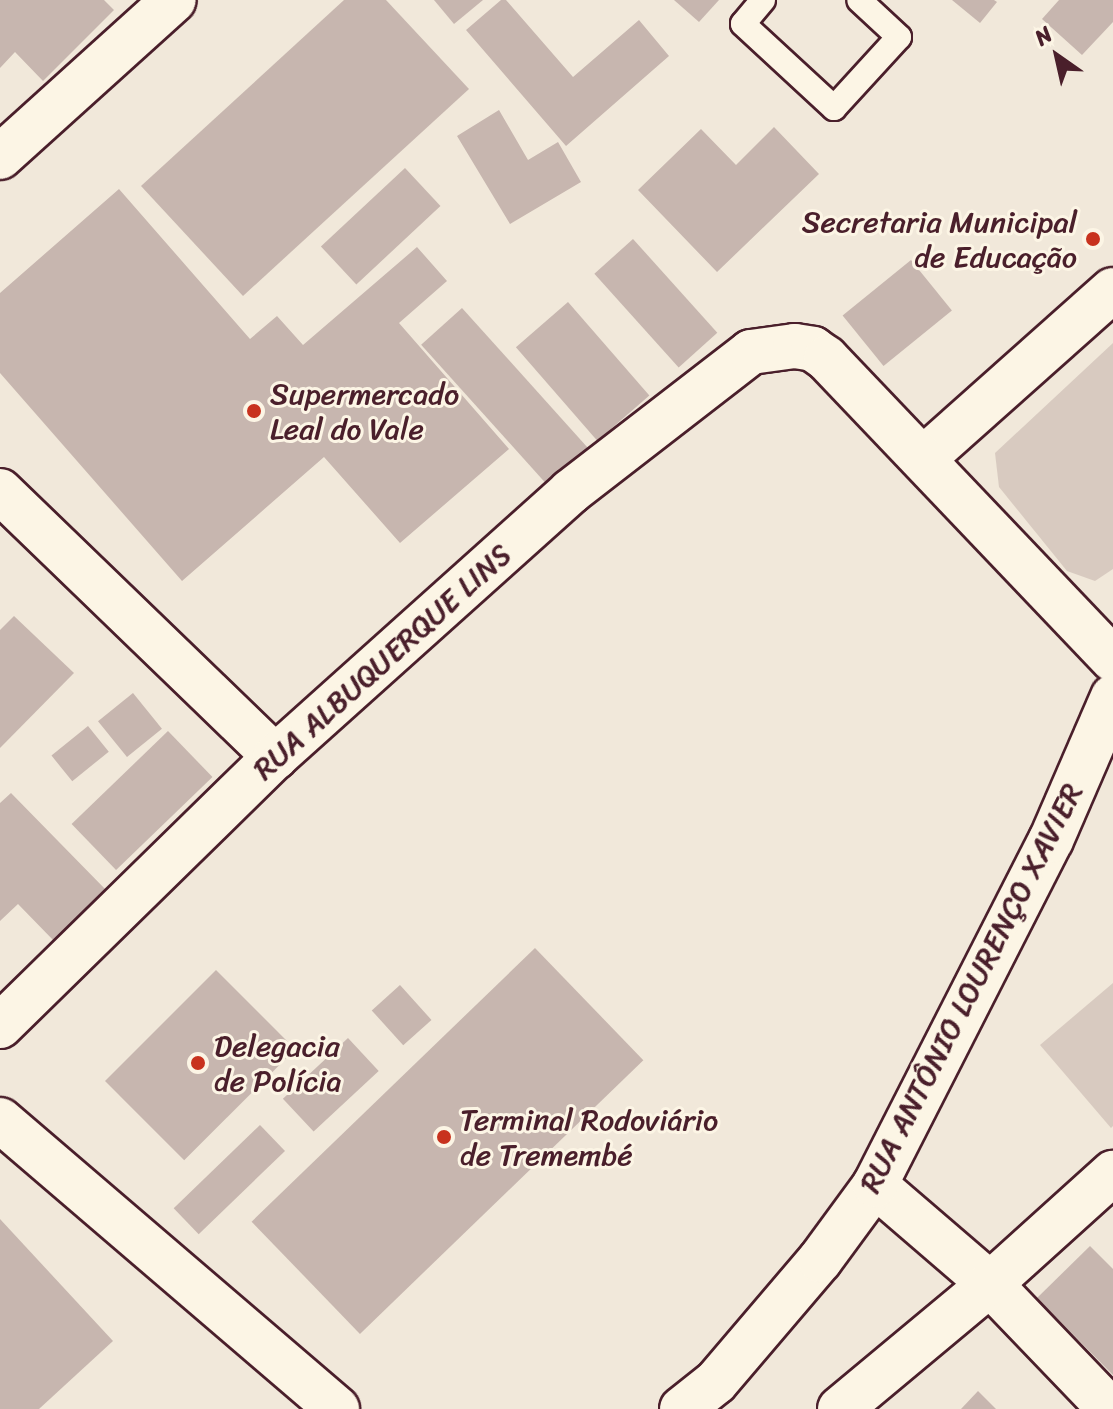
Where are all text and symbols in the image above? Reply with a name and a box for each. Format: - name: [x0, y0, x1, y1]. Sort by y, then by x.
- text: N: [1026, 15, 1061, 56]
- north arrow: [1017, 16, 1097, 96]
- place label: Secretaria Municipal de Educação: [802, 204, 1077, 274]
- marker: Secretaria Municipal de Educação: [1084, 230, 1102, 248]
- place label: Supermercado Leal do Vale: [270, 376, 459, 446]
- marker: Supermercado Leal do Vale: [245, 402, 263, 420]
- street label: RUA ALBUQUERQUE LINS: [245, 536, 519, 788]
- street label: RUA ANTÔNIO LOURENÇO XAVIER: [853, 779, 1089, 1197]
- place label: Delegacia de Polícia: [214, 1028, 342, 1098]
- marker: Delegacia de Polícia: [189, 1054, 207, 1072]
- place label: Terminal Rodoviário de Tremembé: [460, 1102, 718, 1172]
- marker: Terminal Rodoviário de Tremembé: [435, 1128, 453, 1146]

